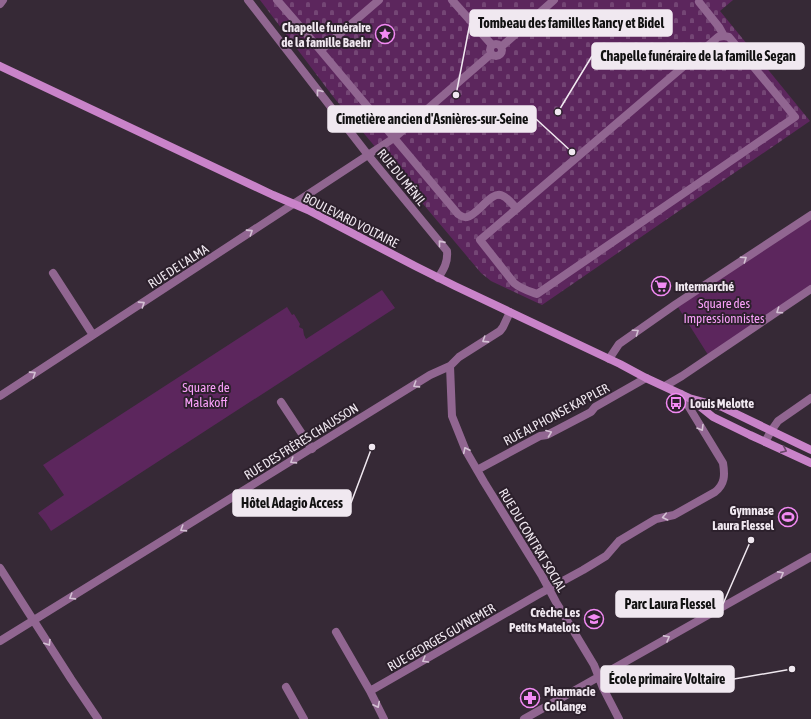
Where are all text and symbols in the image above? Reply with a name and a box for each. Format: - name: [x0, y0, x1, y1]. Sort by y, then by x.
- callout: Tombeau des familles Rancy et Bidel: [470, 10, 672, 36]
- text: Tombeau des familles Rancy et Bidel: [478, 15, 664, 31]
- place label: Chapelle funéraire de la famille Baehr: [281, 20, 372, 50]
- place icon: Chapelle funéraire de la famille Baehr: [374, 23, 396, 45]
- callout: Chapelle funéraire de la famille Segan: [592, 43, 804, 69]
- text: Chapelle funéraire de la famille Segan: [600, 48, 796, 64]
- one-way arrow: [317, 89, 324, 96]
- callout: Cimetière ancien d'Asnières-sur-Seine: [328, 106, 536, 132]
- text: Cimetière ancien d'Asnières-sur-Seine: [336, 111, 528, 127]
- street label: RUE DU MÉNIL: [374, 146, 429, 209]
- street label: BOULEVARD VOLTAIRE: [301, 190, 401, 251]
- one-way arrow: [246, 230, 253, 237]
- street label: RUE DE L'ALMA: [145, 241, 212, 292]
- one-way arrow: [438, 241, 445, 248]
- one-way arrow: [740, 256, 747, 264]
- supermarket icon: Intermarché: [650, 275, 672, 297]
- place label: Intermarché: [675, 279, 734, 294]
- park label: Square des Impressionnistes: [683, 296, 765, 326]
- one-way arrow: [138, 301, 145, 308]
- one-way arrow: [776, 306, 783, 314]
- one-way arrow: [632, 330, 639, 337]
- one-way arrow: [483, 335, 490, 342]
- one-way arrow: [29, 372, 36, 379]
- park label: Square de Malakoff: [182, 380, 230, 410]
- one-way arrow: [413, 380, 420, 387]
- street label: RUE ALPHONSE KAPPLER: [501, 380, 612, 449]
- bus stop icon: Louis Melotte: [665, 392, 687, 414]
- place label: Louis Melotte: [690, 396, 754, 411]
- street label: RUE DES FRÈRES CHAUSSON: [241, 400, 361, 483]
- one-way arrow: [697, 424, 704, 431]
- one-way arrow: [545, 430, 552, 438]
- one-way arrow: [779, 445, 787, 453]
- one-way arrow: [463, 447, 471, 454]
- one-way arrow: [290, 456, 297, 463]
- street label: RUE DU CONTRAT SOCIAL: [496, 486, 569, 595]
- callout: Hôtel Adagio Access: [233, 490, 351, 516]
- text: Hôtel Adagio Access: [241, 495, 343, 511]
- place label: Gymnase Laura Flessel: [712, 503, 775, 533]
- sports icon: Gymnase Laura Flessel: [777, 506, 799, 528]
- one-way arrow: [661, 513, 668, 521]
- one-way arrow: [180, 524, 187, 531]
- one-way arrow: [777, 571, 784, 578]
- callout: Parc Laura Flessel: [616, 591, 723, 617]
- one-way arrow: [69, 592, 76, 600]
- text: Parc Laura Flessel: [625, 596, 716, 612]
- street label: RUE GEORGES GUYNEMER: [385, 600, 498, 674]
- place label: Crèche Les Petits Matelots: [509, 605, 580, 635]
- school or university icon: Crèche Les Petits Matelots: [583, 608, 605, 630]
- one-way arrow: [663, 635, 671, 642]
- one-way arrow: [43, 639, 51, 646]
- one-way arrow: [422, 655, 429, 662]
- callout: École primaire Voltaire: [601, 666, 734, 692]
- text: École primaire Voltaire: [609, 671, 725, 687]
- place label: Pharmacie Collange: [544, 684, 596, 714]
- pharmacy icon: Pharmacie Collange: [519, 687, 541, 709]
- one-way arrow: [372, 701, 380, 708]

